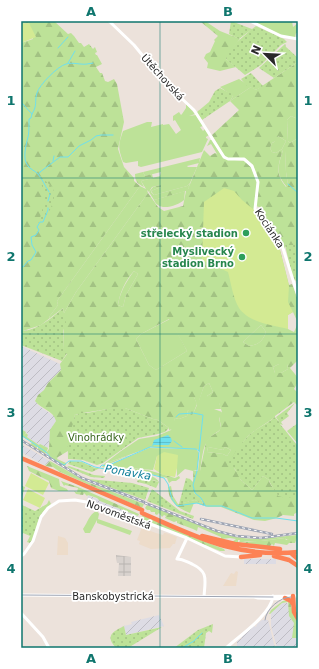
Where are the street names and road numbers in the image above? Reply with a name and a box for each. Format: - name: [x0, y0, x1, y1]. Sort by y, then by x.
- street label: Útěchovská: [139, 51, 187, 103]
- street label: Kociánka: [253, 207, 286, 250]
- street label: Novoměstská: [85, 498, 152, 531]
- street label: Banskobystrická: [72, 591, 154, 602]

